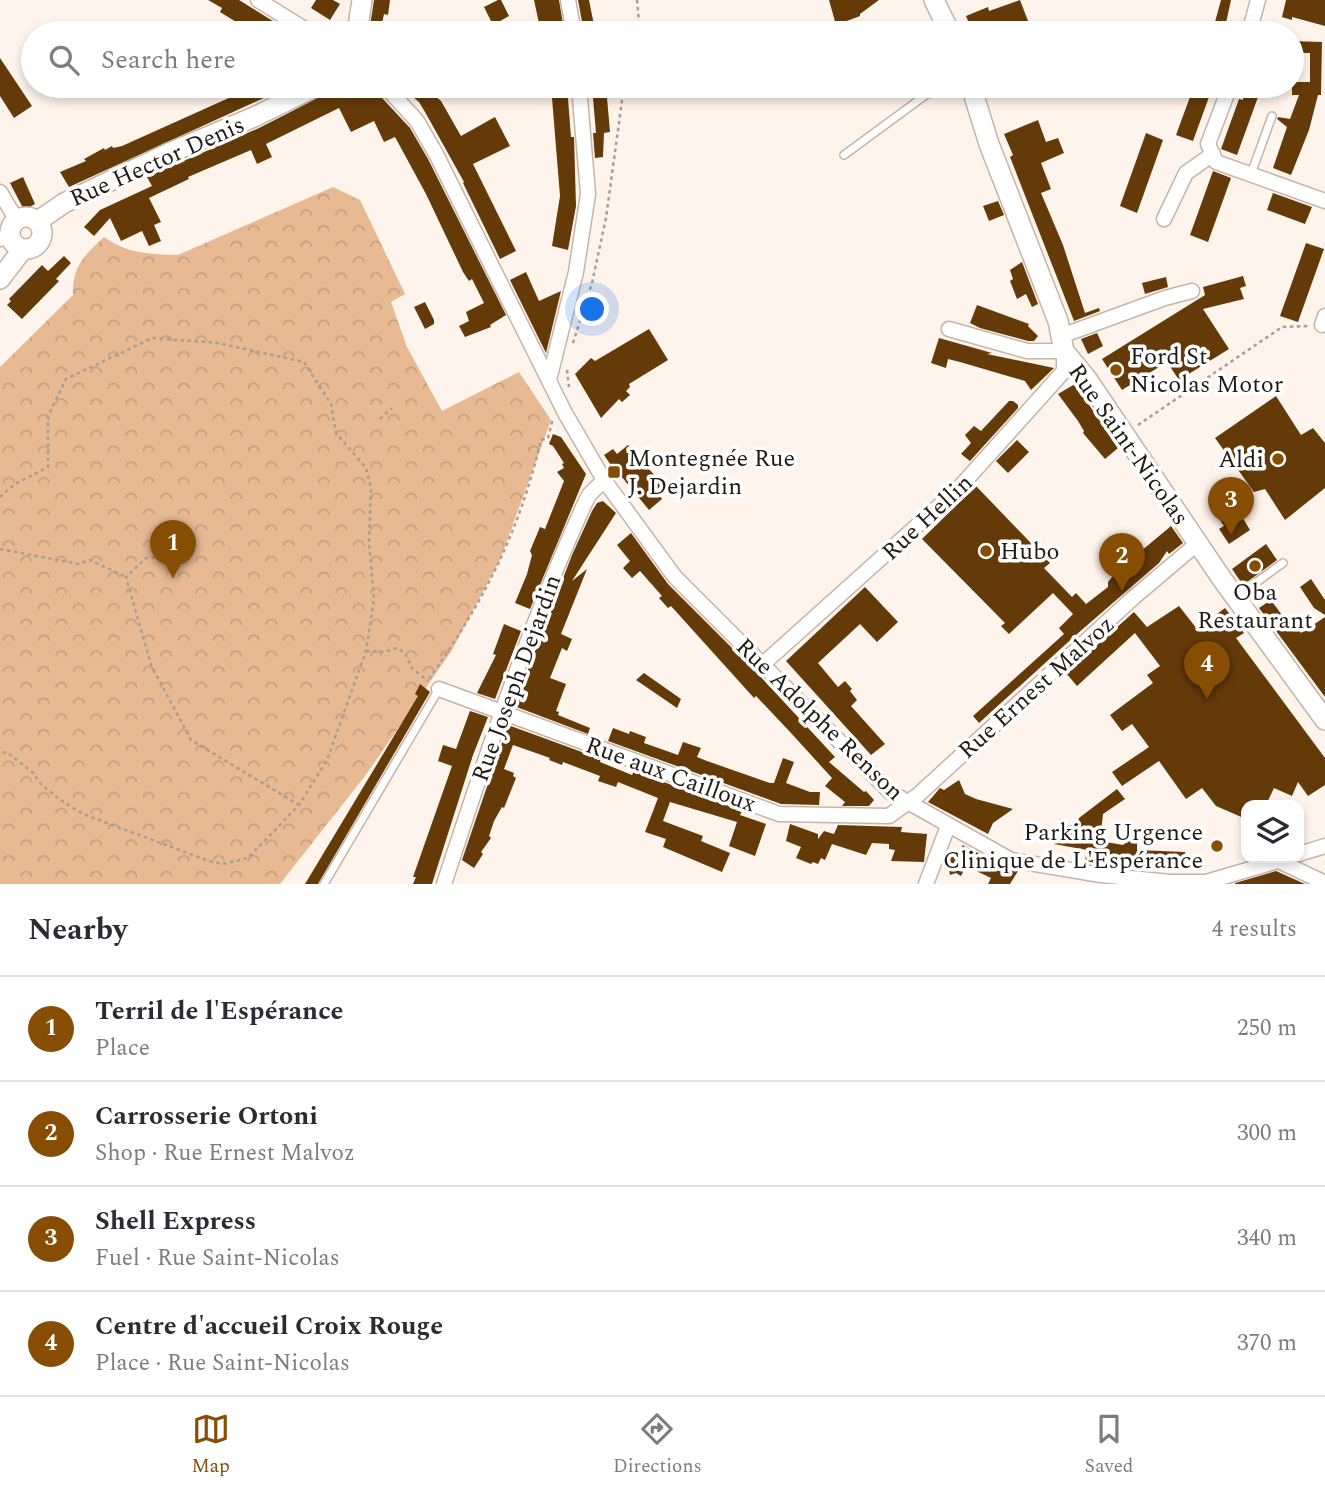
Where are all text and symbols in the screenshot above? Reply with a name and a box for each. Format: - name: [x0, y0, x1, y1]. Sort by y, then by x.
- search box: [21, 21, 1304, 98]
- text: Search here: [101, 40, 236, 80]
- icon: search: [45, 41, 83, 79]
- street label: Rue Hector Denis: [64, 107, 251, 217]
- your location: [575, 292, 609, 326]
- place label: Ford St Nicolas Motor: [1130, 339, 1283, 403]
- street label: Rue Saint-Nicolas: [1059, 356, 1198, 533]
- marker: Ford St Nicolas Motor: [1108, 362, 1124, 378]
- place label: Montegnée Rue J. Dejardin: [628, 441, 795, 505]
- place label: Aldi: [1218, 442, 1264, 478]
- marker: Aldi: [1270, 451, 1286, 467]
- marker: Montegnée Rue J. Dejardin: [606, 464, 622, 480]
- street label: Rue Hellin: [874, 466, 982, 570]
- pin: 3: [1208, 477, 1254, 535]
- pin: 1: [150, 520, 196, 578]
- pin: 2: [1099, 533, 1145, 591]
- place label: Hubo: [1000, 534, 1059, 570]
- marker: Hubo: [978, 543, 994, 559]
- marker: Oba Restaurant: [1247, 558, 1263, 574]
- street label: Rue Joseph Dejardin: [463, 570, 571, 787]
- place label: Oba Restaurant: [1197, 575, 1313, 639]
- street label: Rue Ernest Malvoz: [950, 608, 1123, 768]
- street label: Rue Adolphe Renson: [727, 630, 912, 810]
- pin: 4: [1184, 641, 1230, 699]
- street label: Rue aux Cailloux: [580, 727, 761, 823]
- map controls: [1241, 800, 1304, 863]
- button: layers: [1241, 800, 1304, 863]
- place label: Parking Urgence Clinique de L'Espérance: [943, 815, 1203, 879]
- marker: Parking Urgence Clinique de L'Espérance: [1209, 838, 1225, 854]
- text: Nearby: [28, 907, 127, 953]
- text: 4 results: [1212, 912, 1297, 947]
- text: Terril de l'Espérance: [95, 991, 344, 1031]
- text: 1: [45, 1011, 57, 1046]
- text: 250 m: [1237, 1011, 1297, 1046]
- text: Place: [95, 1031, 150, 1066]
- text: Carrosserie Ortoni: [95, 1096, 318, 1136]
- text: 2: [45, 1116, 57, 1151]
- text: 300 m: [1237, 1116, 1297, 1151]
- text: Shop · Rue Ernest Malvoz: [95, 1136, 355, 1171]
- text: Shell Express: [95, 1201, 256, 1241]
- text: 3: [45, 1221, 57, 1256]
- text: 340 m: [1237, 1221, 1297, 1256]
- text: Fuel · Rue Saint-Nicolas: [95, 1241, 340, 1276]
- text: Centre d'accueil Croix Rouge: [95, 1306, 443, 1346]
- text: 4: [45, 1326, 57, 1361]
- text: 370 m: [1237, 1326, 1297, 1361]
- text: Place · Rue Saint-Nicolas: [95, 1346, 350, 1381]
- tab: Map: [192, 1410, 230, 1481]
- tab: Directions: [613, 1410, 702, 1481]
- tab: Saved: [1085, 1410, 1133, 1481]

